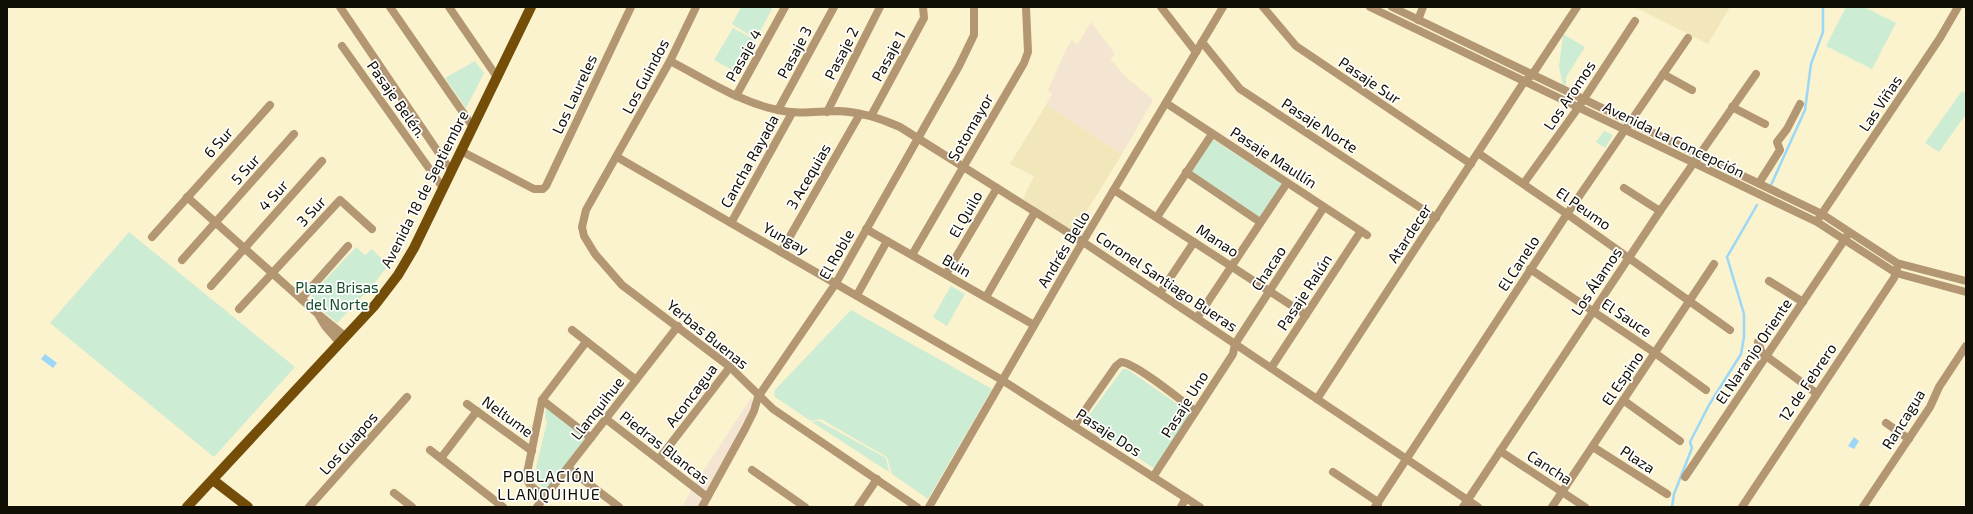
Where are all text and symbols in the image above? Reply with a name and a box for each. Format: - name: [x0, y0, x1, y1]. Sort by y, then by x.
- street label: Pasaje 3: [773, 23, 816, 82]
- street label: Pasaje 2: [820, 24, 863, 83]
- street label: Pasaje 4: [721, 26, 766, 85]
- street label: Pasaje 1: [867, 28, 910, 85]
- street label: Los Guindos: [618, 35, 672, 117]
- street label: Los Laureles: [548, 51, 600, 137]
- street label: Pasaje Sur: [1335, 53, 1404, 108]
- street label: Pasaje Belén.: [363, 57, 430, 142]
- street label: Los Aromos: [1539, 57, 1599, 133]
- street label: Las Viñas: [1855, 71, 1905, 135]
- street label: Sotomayor: [943, 90, 997, 164]
- street label: Pasaje Norte: [1278, 94, 1361, 157]
- street label: Avenida La Concepción: [1600, 97, 1748, 181]
- street label: Avenida 18 de Septiembre: [376, 107, 472, 271]
- street label: Cancha Rayada: [716, 111, 782, 211]
- street label: Pasaje Maullín: [1227, 122, 1321, 192]
- street label: 6 Sur: [200, 123, 236, 161]
- street label: 3 Acequias: [782, 140, 834, 212]
- street label: 5 Sur: [227, 150, 263, 188]
- street label: 4 Sur: [254, 176, 292, 214]
- street label: El Peumo: [1553, 183, 1615, 233]
- street label: El Quilo: [944, 187, 986, 241]
- street label: 3 Sur: [293, 192, 329, 230]
- street label: Atardecer: [1383, 200, 1435, 266]
- street label: Andrés Bello: [1033, 207, 1093, 291]
- street label: Yungay: [760, 218, 812, 258]
- street label: Manao: [1193, 220, 1243, 260]
- street label: El Roble: [815, 226, 857, 282]
- street label: Coronel Santiago Bueras: [1093, 227, 1241, 335]
- street label: El Canelo: [1493, 232, 1543, 294]
- street label: Chacao: [1247, 242, 1289, 294]
- street label: Los Álamos: [1567, 244, 1625, 318]
- street label: Buin: [939, 250, 975, 280]
- street label: Pasaje Ralún: [1273, 251, 1336, 334]
- park label: Plaza Brisas del Norte: [295, 278, 379, 313]
- street label: El Sauce: [1599, 294, 1655, 340]
- street label: El Naranjo Oriente: [1711, 295, 1796, 408]
- street label: Yerbas Buenas: [664, 296, 752, 372]
- street label: 12 de Febrero: [1774, 339, 1840, 425]
- street label: El Espino: [1597, 347, 1647, 409]
- street label: Aconcagua: [661, 360, 721, 430]
- street label: Pasaje Uno: [1156, 367, 1212, 441]
- street label: Llanquihue: [567, 373, 627, 443]
- street label: Rancagua: [1878, 386, 1928, 452]
- street label: Neltume: [479, 392, 537, 440]
- street label: Pasaje Dos: [1072, 404, 1145, 461]
- street label: Piedras Blancas: [617, 407, 713, 487]
- street label: Los Guapos: [315, 408, 381, 478]
- street label: Plaza: [1617, 441, 1659, 477]
- street label: Cancha: [1524, 446, 1576, 488]
- district label: POBLACIÓN LLANQUIHUE: [497, 466, 601, 504]

